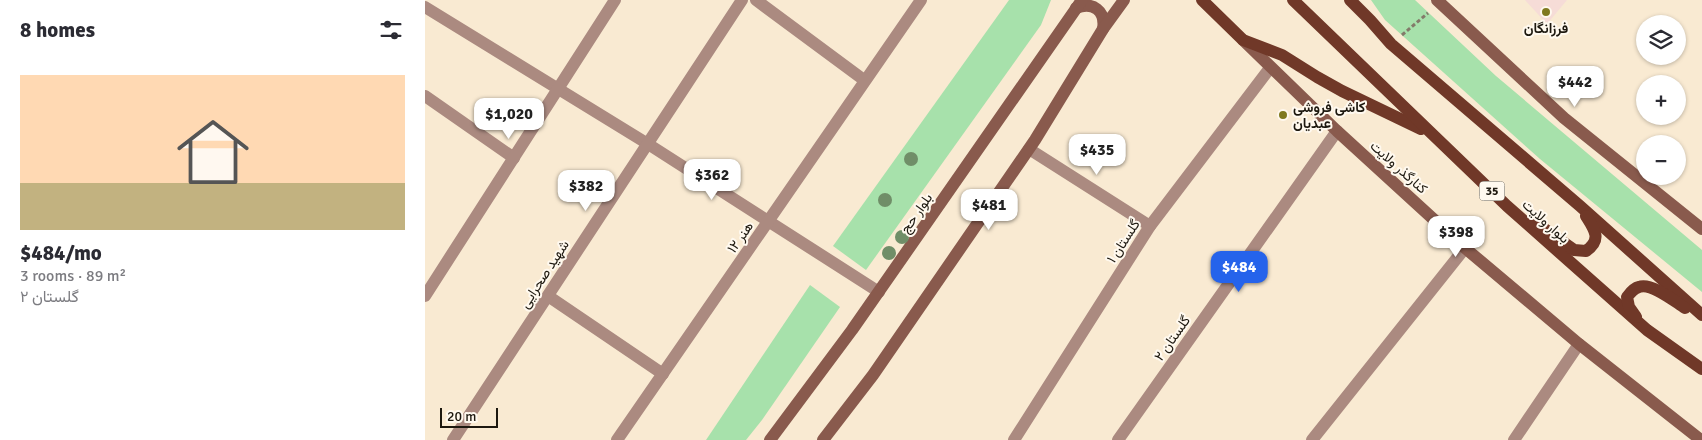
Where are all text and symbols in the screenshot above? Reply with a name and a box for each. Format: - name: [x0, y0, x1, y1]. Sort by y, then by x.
- marker: فرزانگان: [1540, 6, 1552, 18]
- map controls: [1636, 15, 1686, 185]
- button: layers: [1636, 15, 1686, 65]
- icon: filters: [377, 16, 405, 44]
- text: 8 homes: [20, 17, 95, 43]
- place label: فرزانگان: [1524, 20, 1568, 37]
- pin: $442: [1545, 66, 1605, 108]
- text: $442: [1558, 72, 1592, 92]
- button: +: [1636, 75, 1686, 125]
- pin: $1,020: [468, 98, 550, 140]
- place label: کاشی فروشی عبدیان: [1293, 99, 1365, 132]
- text: $1,020: [485, 104, 533, 124]
- icon: home: [168, 107, 258, 197]
- marker: کاشی فروشی عبدیان: [1277, 109, 1289, 121]
- pin: $435: [1067, 134, 1127, 176]
- button: −: [1636, 135, 1686, 185]
- street label: کنارگذر ولایت: [1367, 137, 1431, 197]
- text: $435: [1080, 140, 1114, 160]
- pin: $362: [682, 158, 742, 201]
- text: $362: [695, 165, 729, 185]
- pin: $382: [556, 170, 616, 212]
- text: $382: [569, 176, 603, 196]
- road number: 35: [1479, 182, 1505, 200]
- pin: $481: [959, 188, 1019, 231]
- street label: بلوار حج: [897, 190, 938, 238]
- text: $481: [972, 195, 1006, 215]
- street label: بلوار ولایت: [1519, 196, 1573, 247]
- street label: گلستان ۱: [1103, 216, 1144, 266]
- pin: $398: [1426, 216, 1486, 258]
- street label: هنر ۱۲: [724, 218, 757, 256]
- text: $398: [1439, 222, 1473, 242]
- street label: شهید صحرایی: [516, 237, 573, 312]
- text: $484/mo: [20, 240, 102, 266]
- pin: $484: [1209, 250, 1269, 293]
- text: $484: [1222, 257, 1256, 277]
- text: 3 rooms · 89 m²: [20, 266, 126, 286]
- text: گلستان ۲: [20, 287, 79, 307]
- street label: گلستان ۲: [1151, 312, 1194, 364]
- scale bar: [440, 405, 497, 428]
- text: 20 m: [447, 408, 476, 425]

